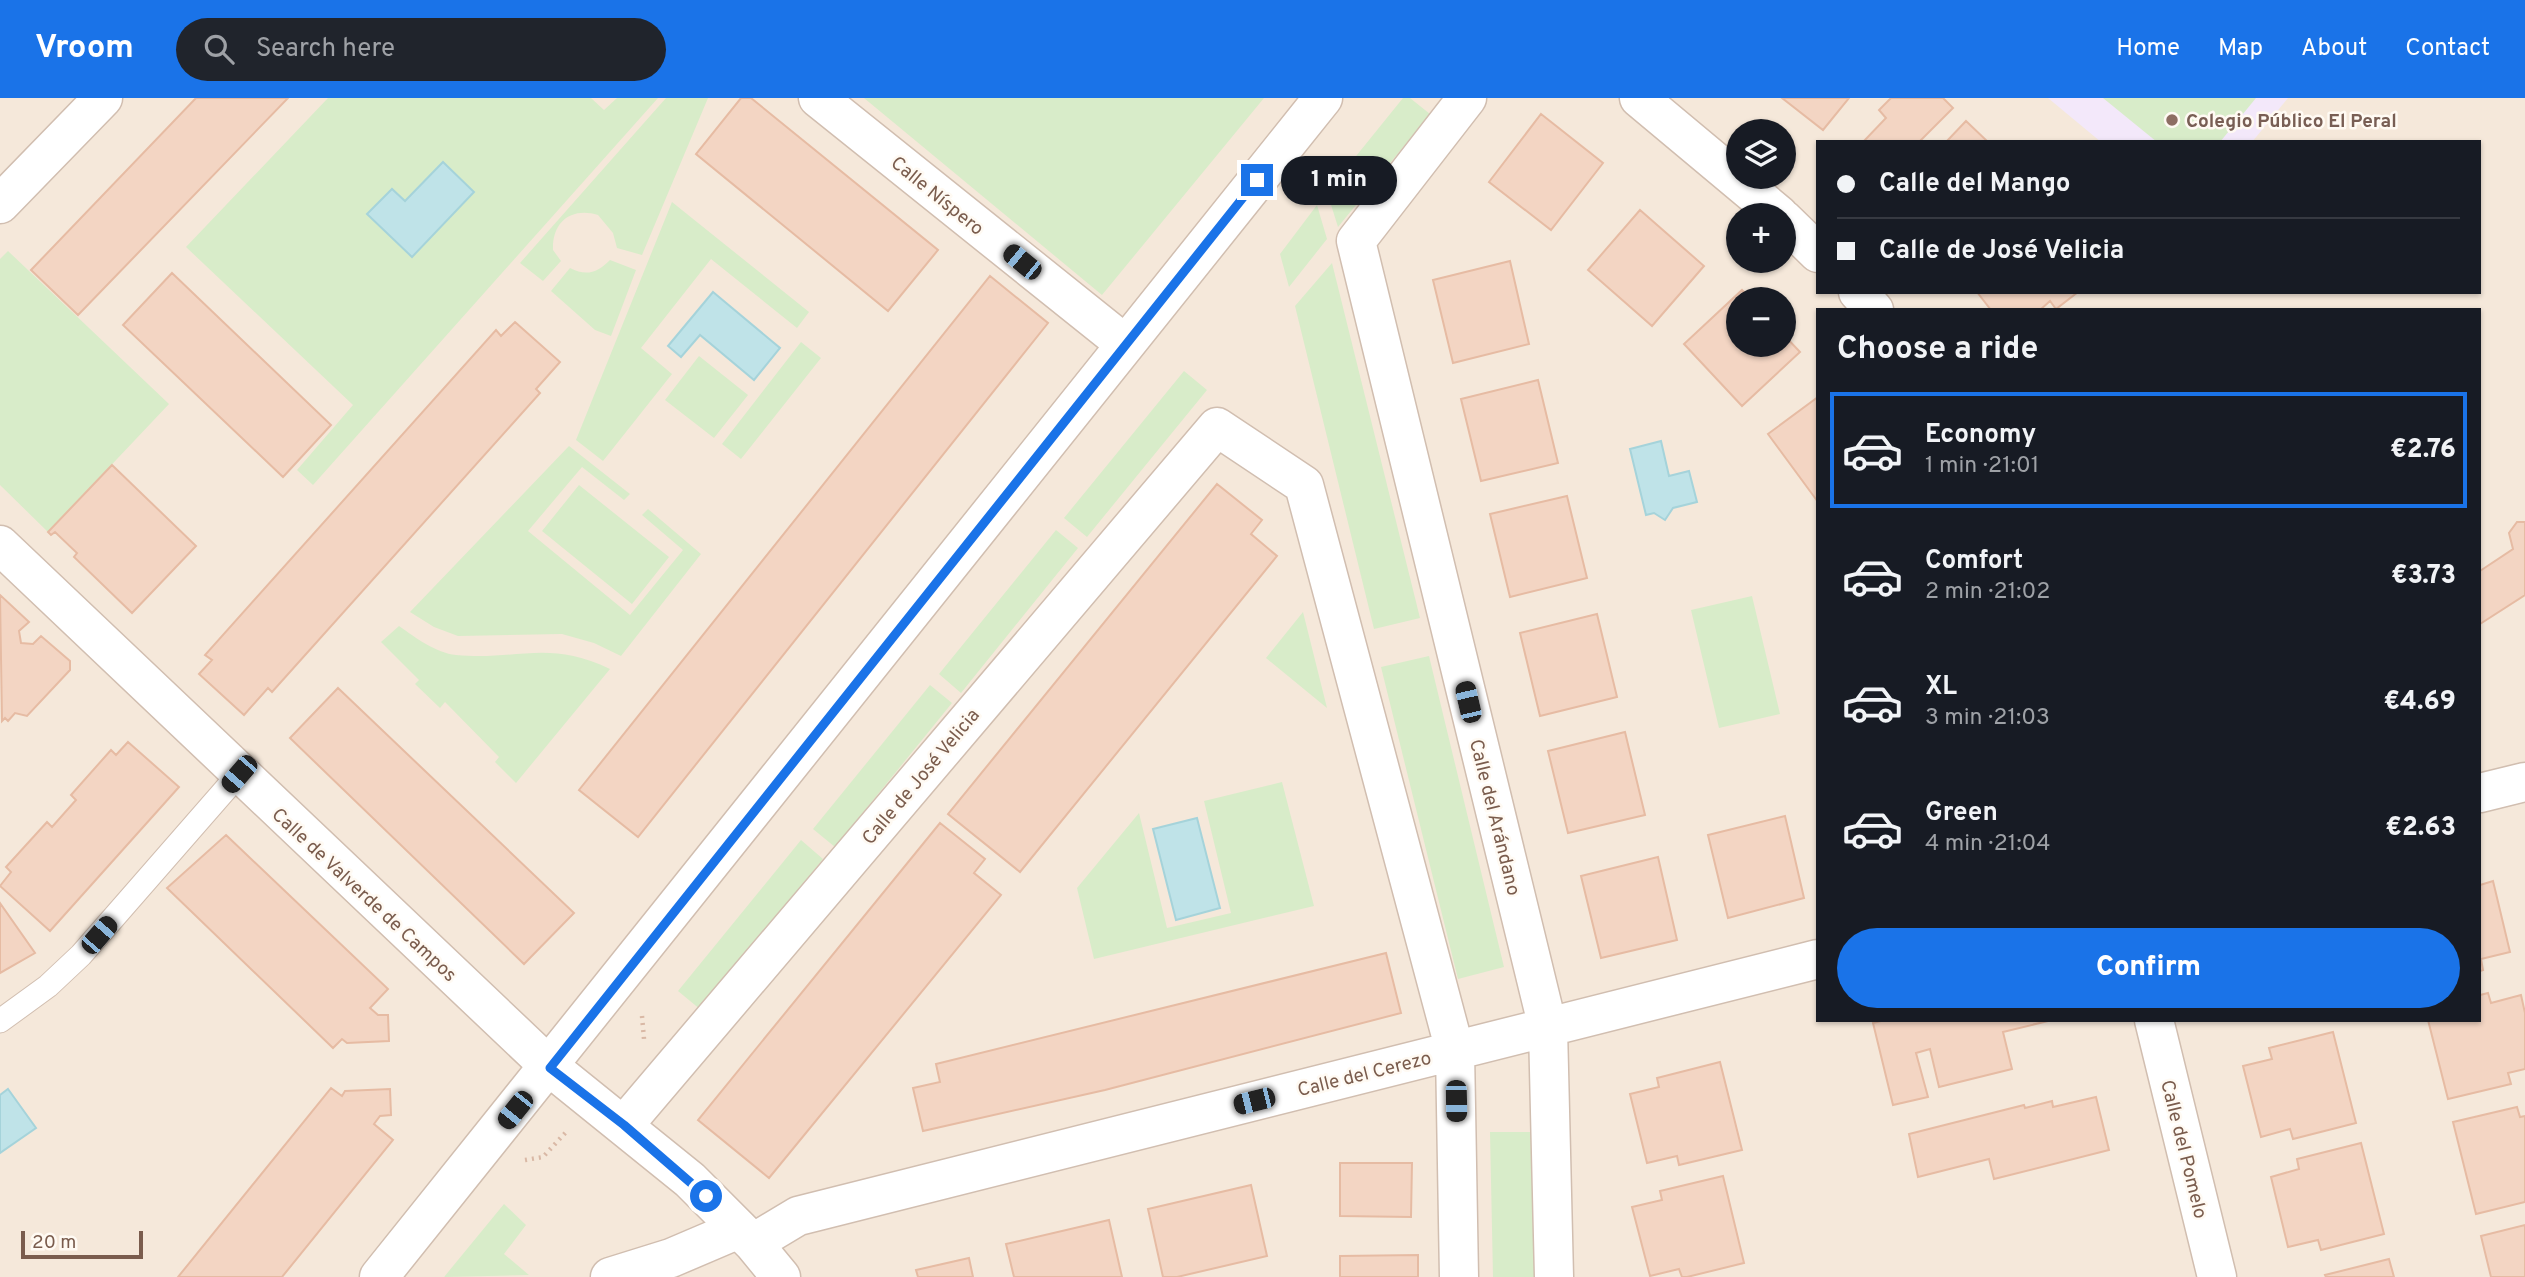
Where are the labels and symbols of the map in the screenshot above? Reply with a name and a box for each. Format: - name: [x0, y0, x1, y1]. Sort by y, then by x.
- place label: Colegio Público El Peral: [2186, 110, 2397, 134]
- marker: Colegio Público El Peral: [2164, 112, 2180, 128]
- street label: Calle Níspero: [885, 152, 988, 241]
- callout: 1 min: [1282, 155, 1397, 204]
- route end: [1241, 164, 1273, 196]
- car: [1000, 241, 1045, 283]
- car: [1454, 679, 1483, 725]
- street label: Calle de José Velicia: [857, 704, 986, 850]
- street label: Calle del Arándano: [1463, 737, 1525, 898]
- car: [218, 751, 261, 797]
- street label: Calle de Valverde de Campos: [266, 803, 461, 988]
- car: [78, 912, 121, 958]
- street label: Calle del Cerezo: [1295, 1047, 1434, 1103]
- street label: Calle del Pomelo: [2154, 1078, 2212, 1221]
- car: [1446, 1080, 1467, 1122]
- car: [1232, 1086, 1277, 1116]
- car: [494, 1087, 537, 1133]
- route start: [690, 1180, 722, 1212]
- scale bar: [21, 1228, 144, 1260]

